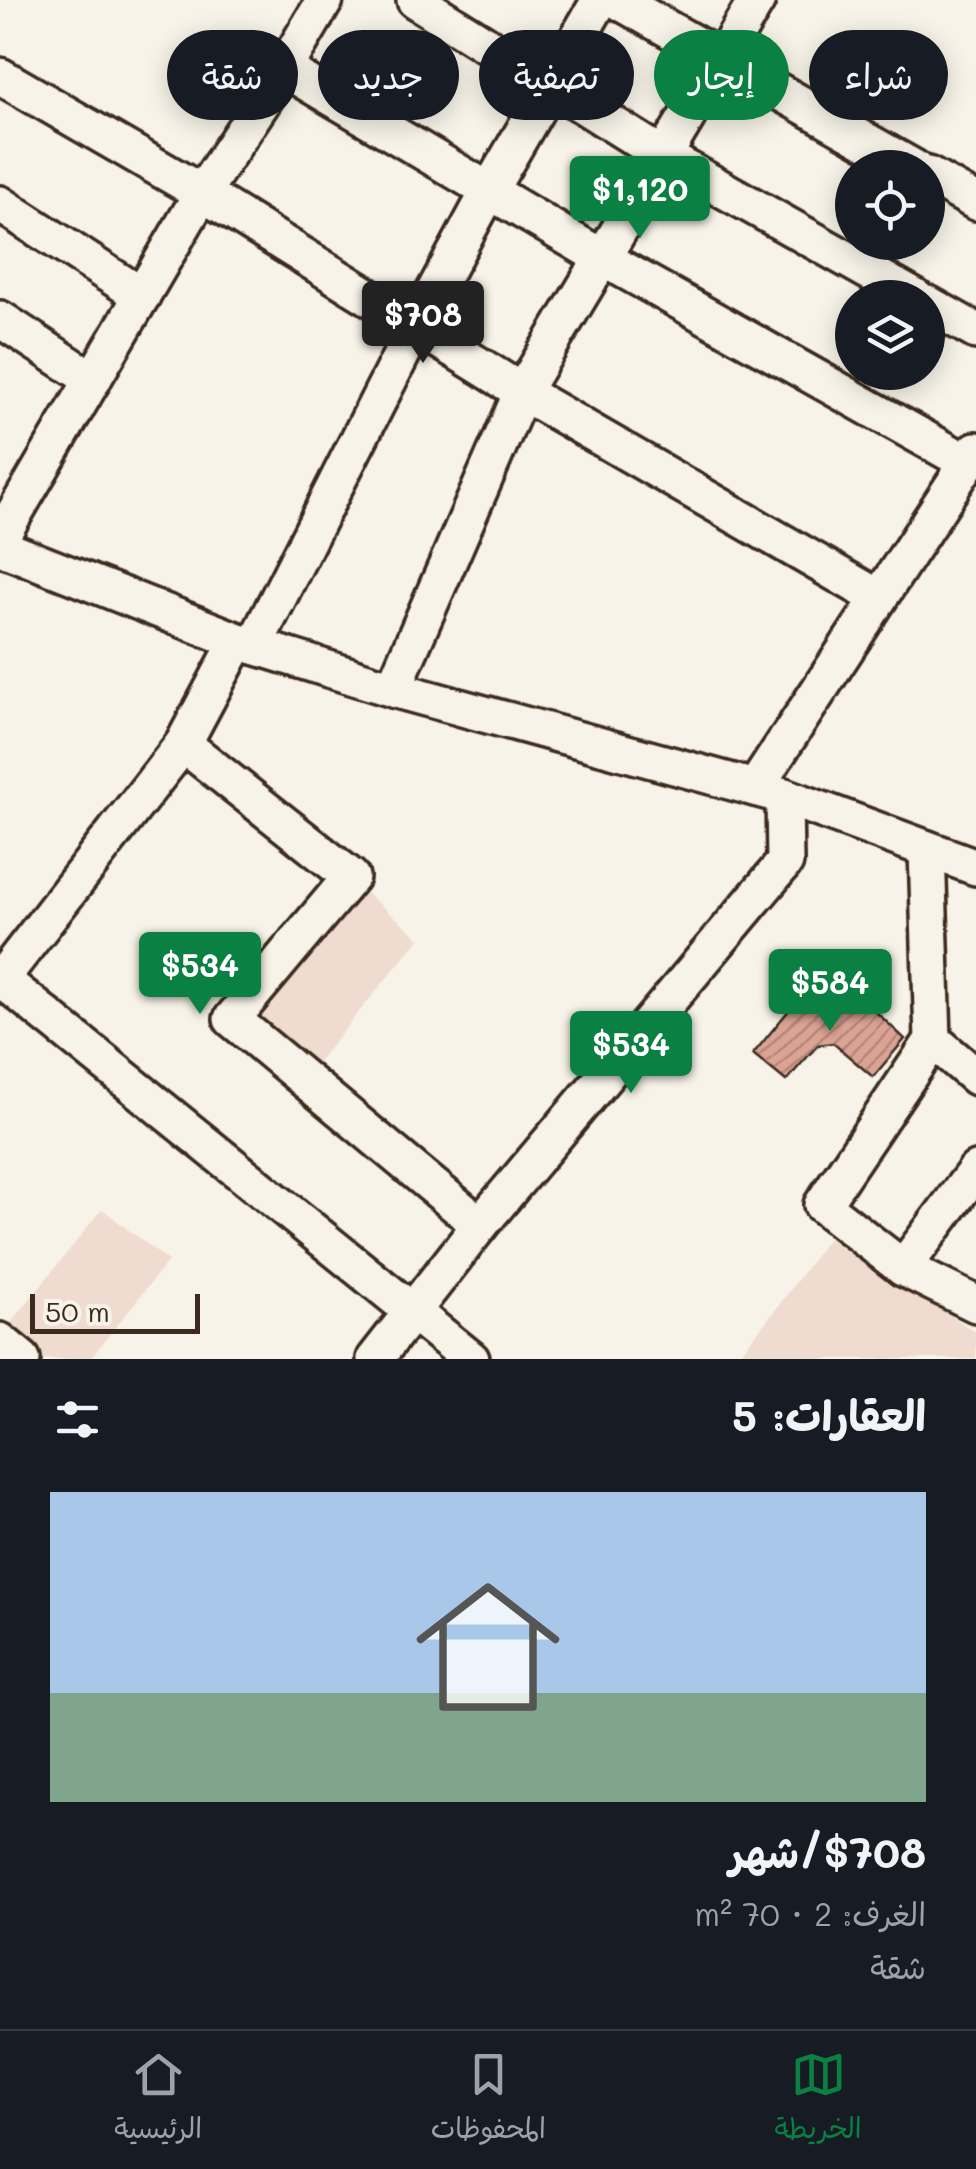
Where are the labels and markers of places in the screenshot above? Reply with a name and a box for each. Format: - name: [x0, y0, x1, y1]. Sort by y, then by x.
- pin: $1,120: [559, 156, 721, 241]
- pin: $708: [364, 281, 482, 366]
- pin: $534: [141, 932, 259, 1017]
- pin: $584: [771, 949, 889, 1034]
- pin: $534: [572, 1011, 690, 1096]

